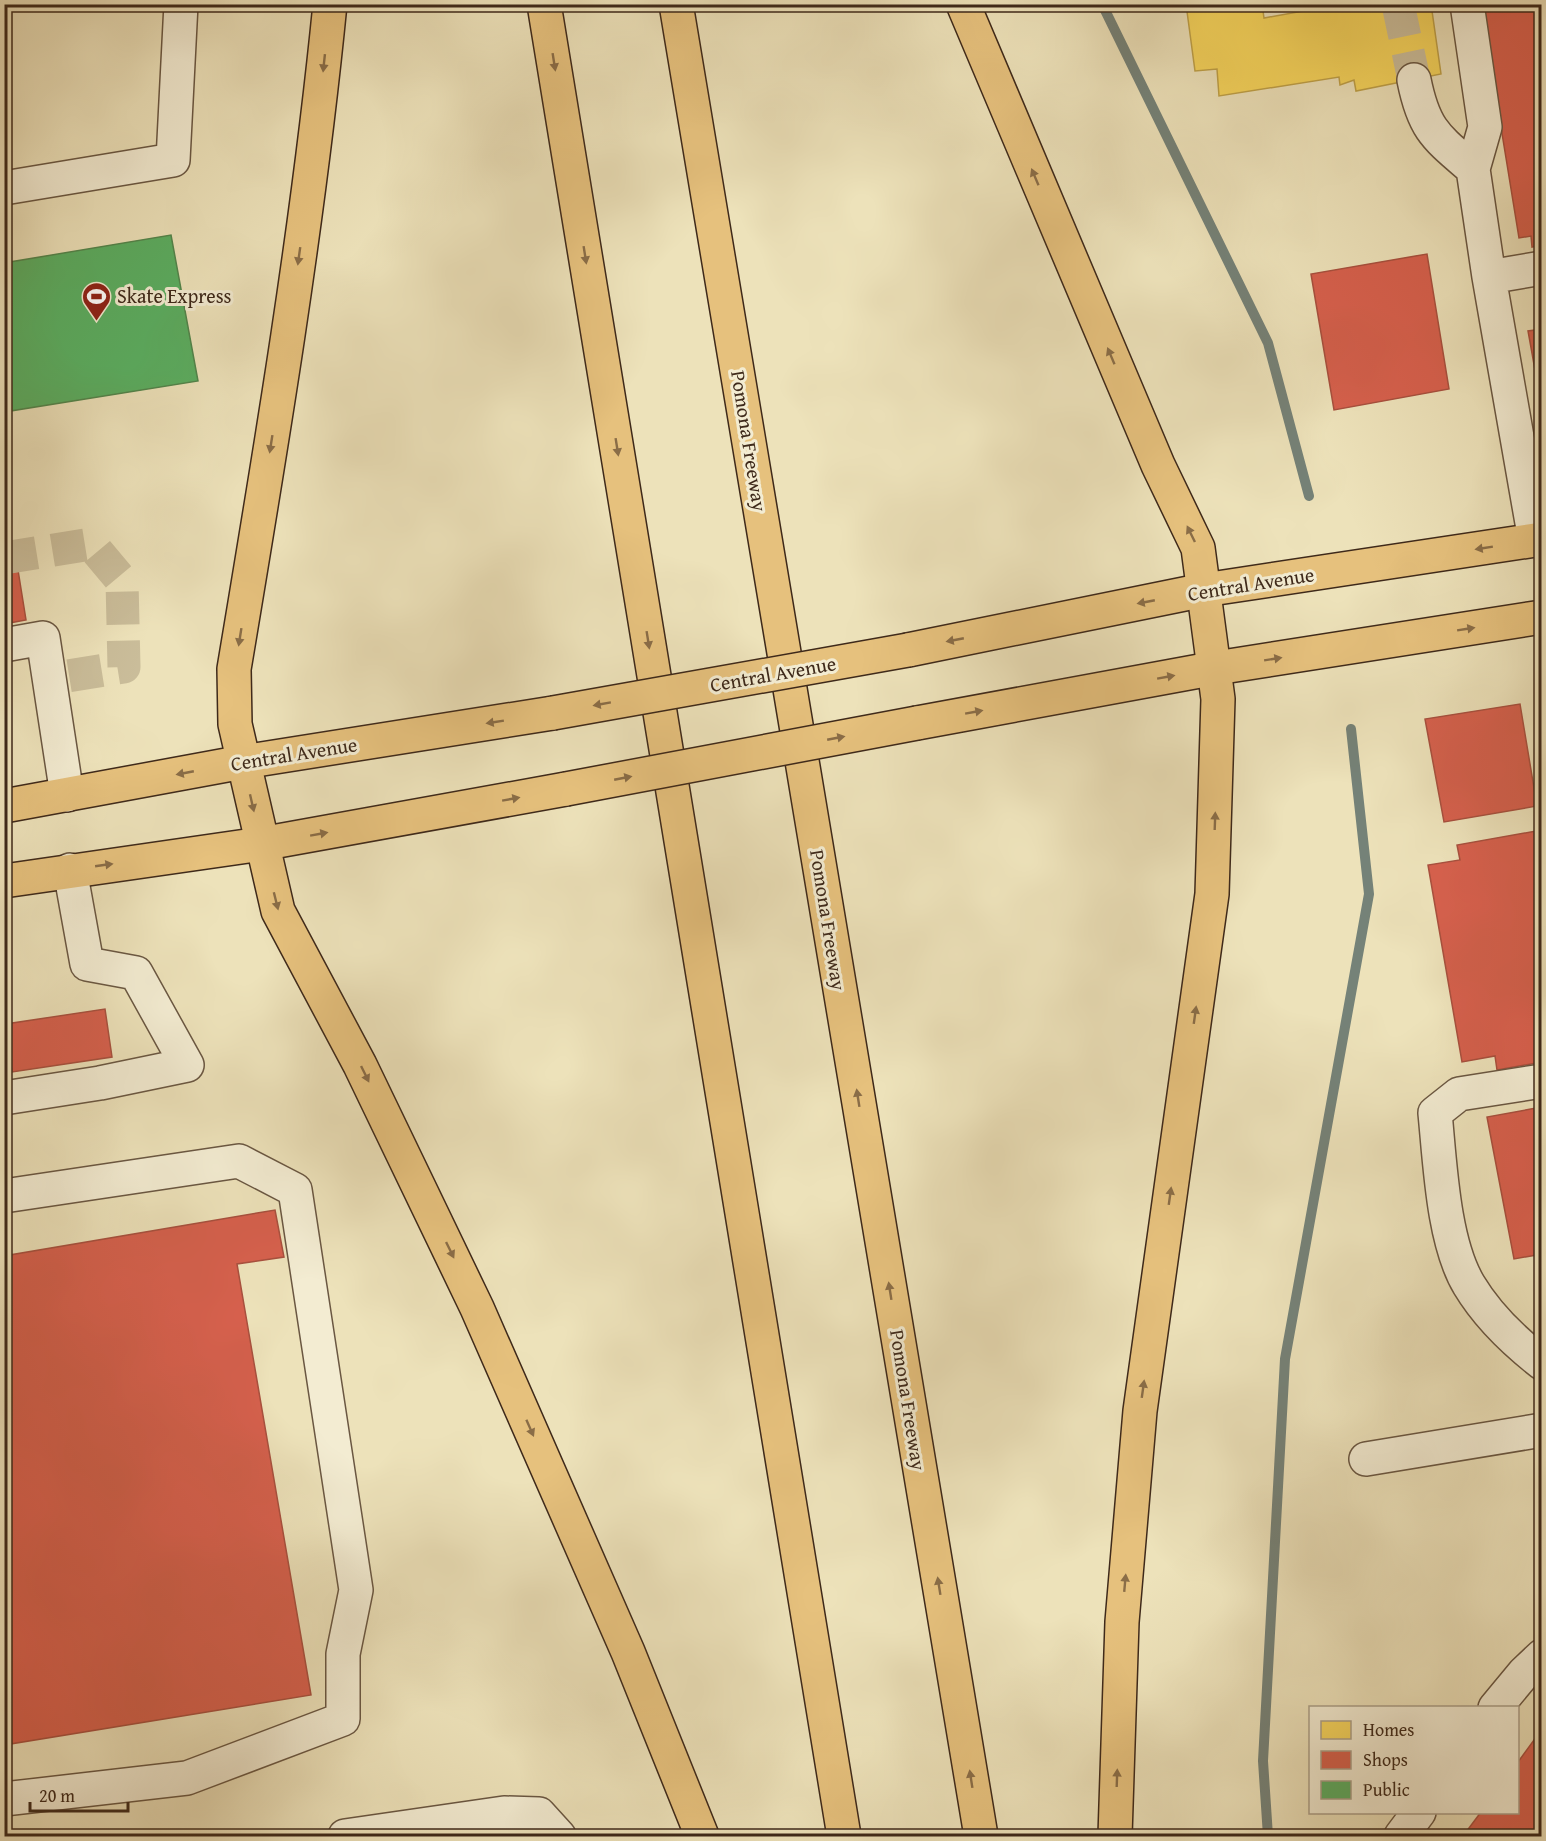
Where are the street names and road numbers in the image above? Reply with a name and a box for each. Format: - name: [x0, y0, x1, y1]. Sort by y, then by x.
- street label: Pomona Freeway: [724, 368, 775, 514]
- street label: Central Avenue: [1186, 559, 1316, 608]
- street label: Central Avenue: [708, 648, 838, 699]
- street label: Central Avenue: [229, 729, 359, 778]
- street label: Pomona Freeway: [803, 847, 854, 993]
- street label: Pomona Freeway: [883, 1327, 934, 1473]

